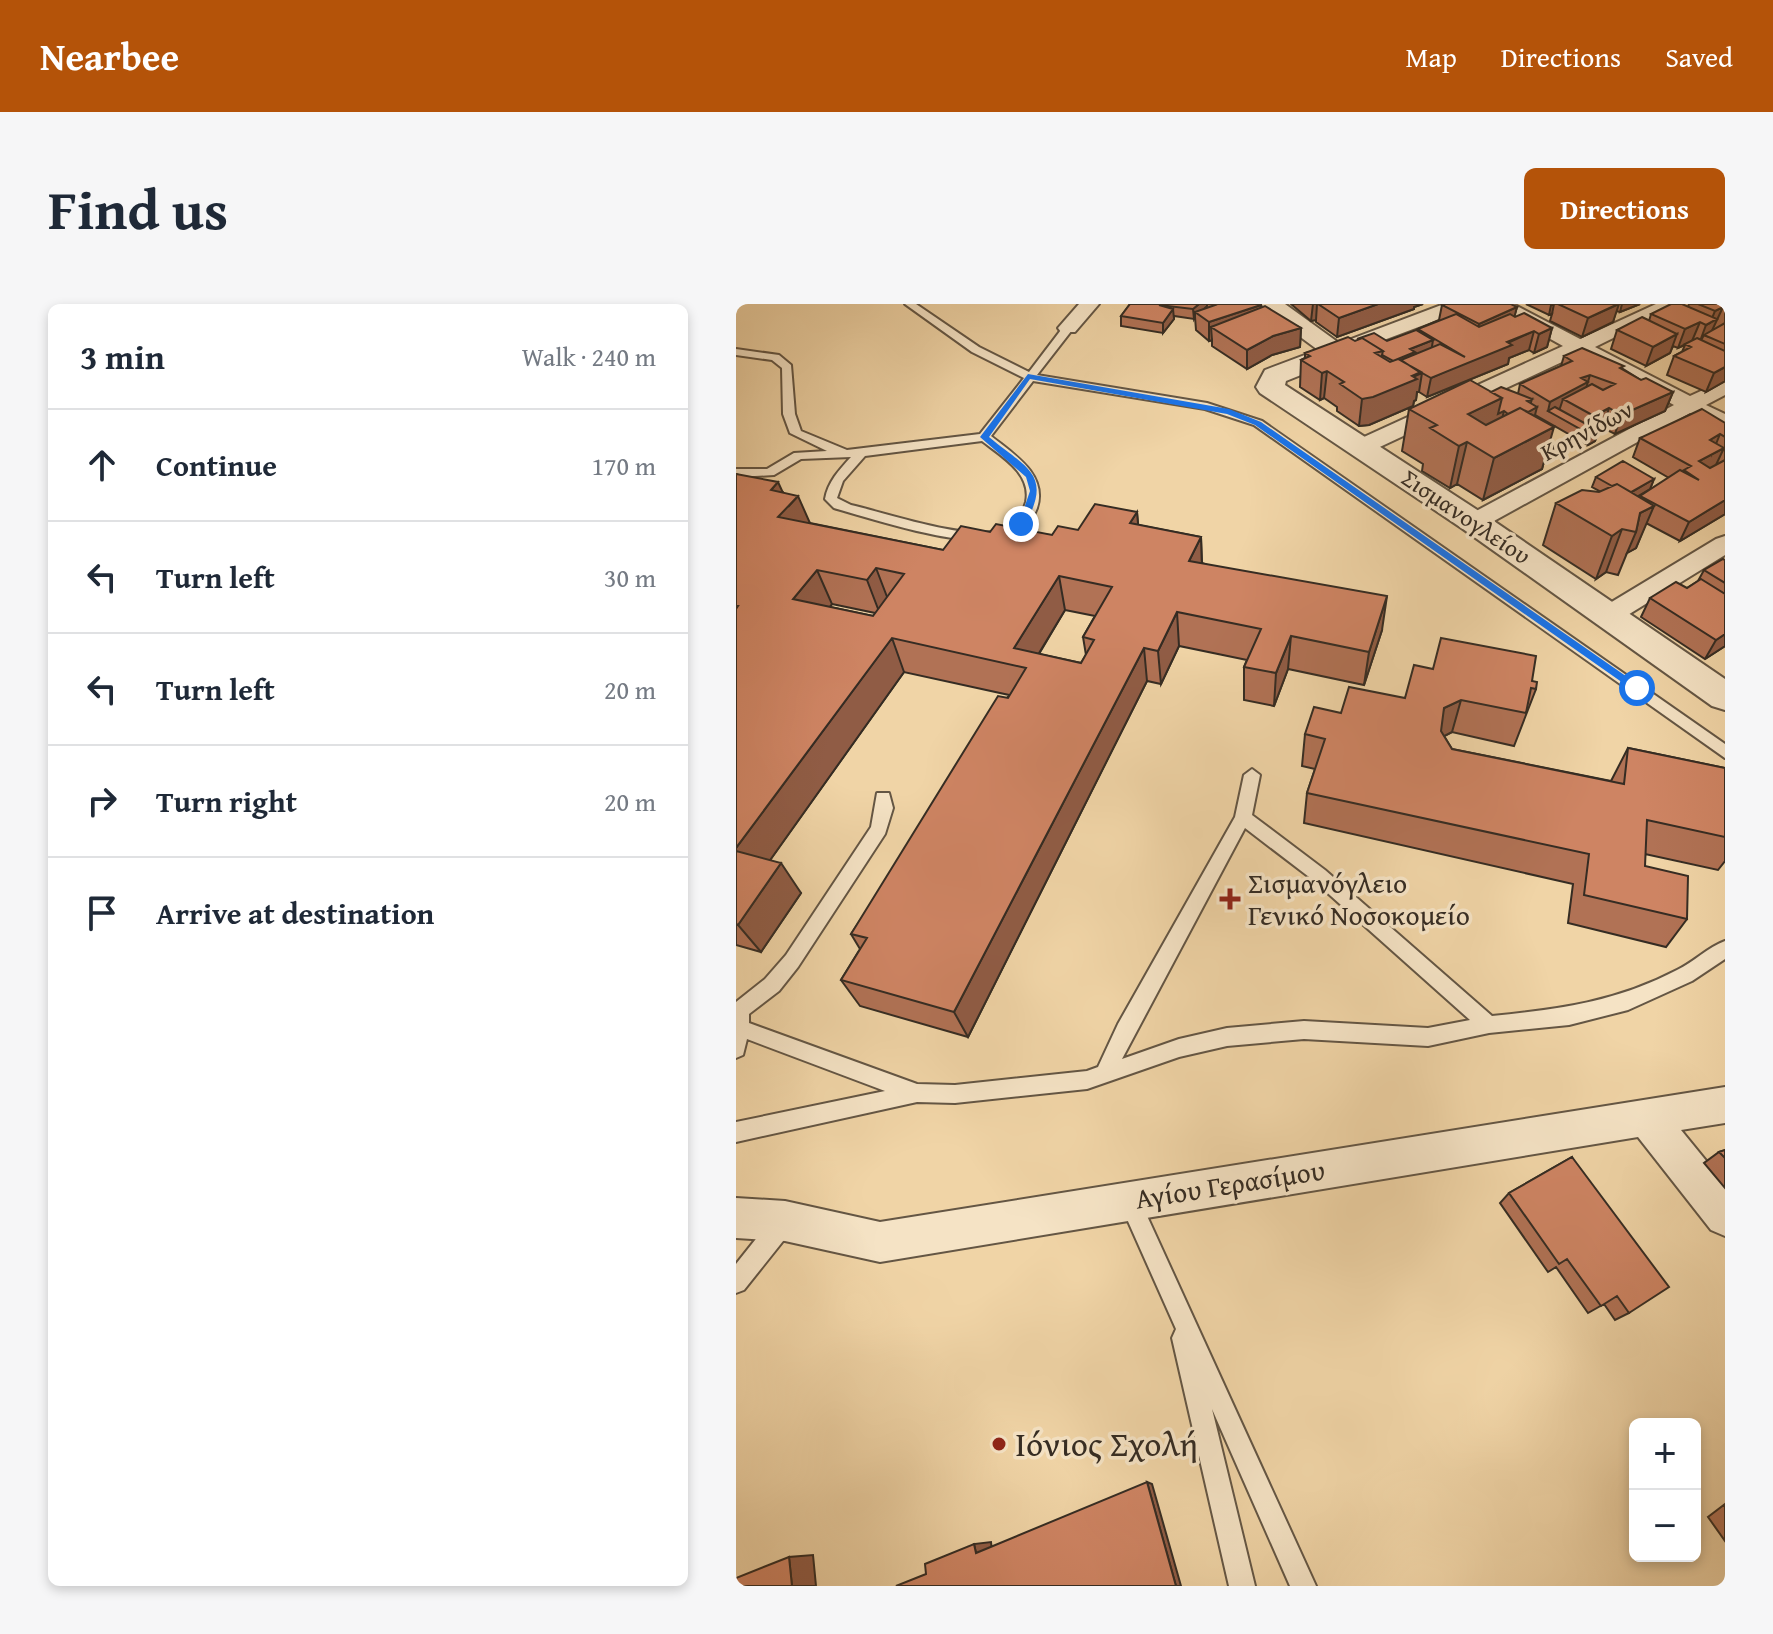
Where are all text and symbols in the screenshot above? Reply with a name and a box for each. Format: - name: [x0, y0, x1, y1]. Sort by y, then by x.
- text: Nearbee: [40, 28, 179, 84]
- text: Map: [1405, 36, 1457, 77]
- text: Directions: [1501, 36, 1621, 77]
- text: Saved: [1665, 36, 1733, 77]
- text: Find us: [48, 167, 228, 250]
- button: Directions: [1524, 168, 1725, 249]
- text: 3 min: [80, 332, 165, 381]
- text: Walk · 240 m: [522, 337, 656, 376]
- street label: Κρηνίδων: [1534, 392, 1639, 469]
- icon: ahead: [80, 443, 124, 487]
- text: Continue: [156, 443, 277, 487]
- text: 170 m: [591, 446, 656, 485]
- street label: Σισμανογλείου: [1395, 460, 1538, 573]
- route end: [1003, 506, 1039, 542]
- icon: left: [80, 555, 124, 599]
- text: Turn left: [156, 555, 275, 599]
- text: 30 m: [604, 558, 656, 597]
- icon: left: [80, 667, 124, 711]
- text: Turn left: [156, 667, 275, 711]
- text: 20 m: [604, 670, 656, 709]
- route start: [1619, 670, 1655, 706]
- icon: right: [80, 779, 124, 823]
- text: Turn right: [156, 779, 297, 823]
- text: 20 m: [604, 782, 656, 821]
- place label: Σισμανόγλειο Γενικό Νοσοκομείο: [1248, 862, 1470, 935]
- marker: Σισμανόγλειο Γενικό Νοσοκομείο: [1219, 888, 1241, 910]
- icon: arrive: [80, 891, 124, 935]
- text: Arrive at destination: [156, 891, 434, 935]
- street label: Αγίου Γερασίμου: [1132, 1148, 1328, 1219]
- map controls: [1629, 1418, 1701, 1562]
- button: +: [1629, 1418, 1701, 1490]
- place label: Ιόνιος Σχολή: [1015, 1419, 1198, 1468]
- marker: Ιόνιος Σχολή: [990, 1435, 1008, 1453]
- button: −: [1629, 1490, 1701, 1562]

